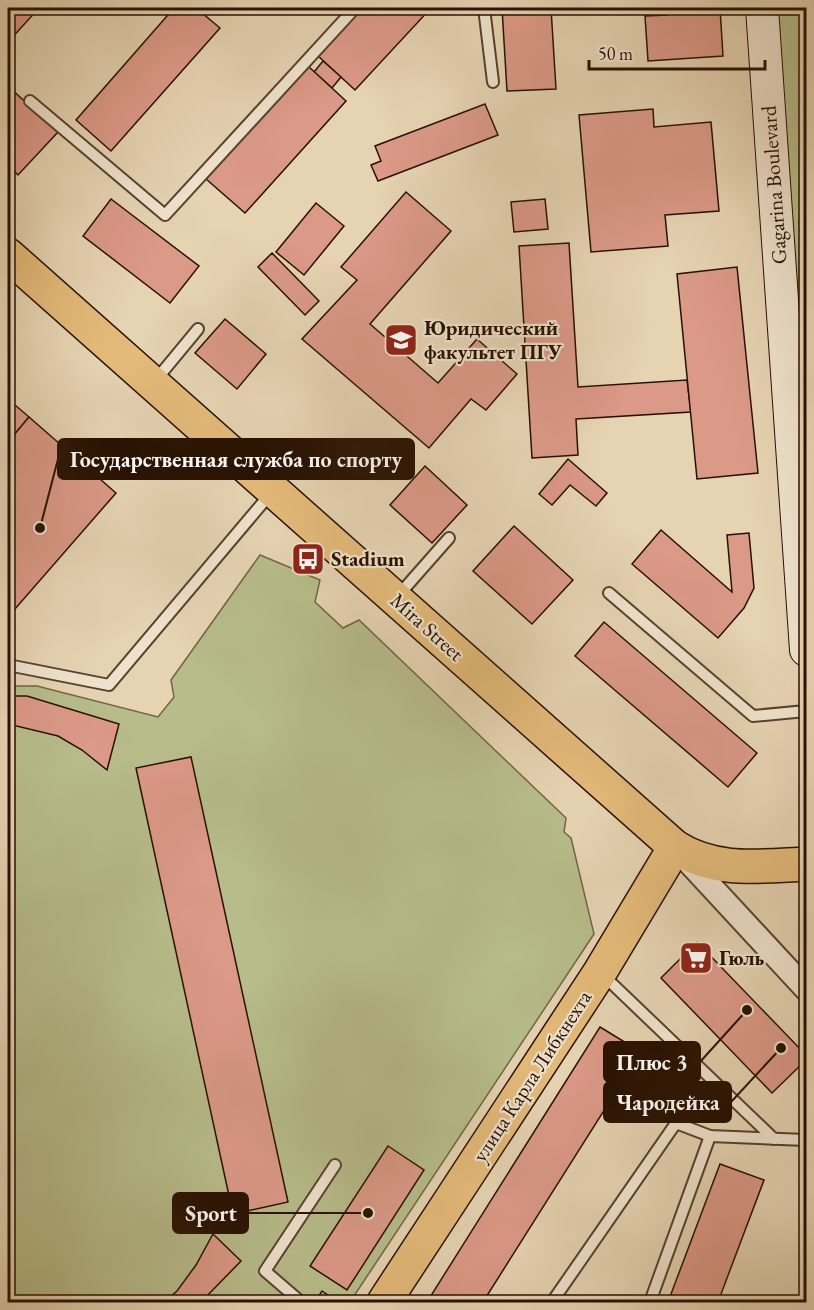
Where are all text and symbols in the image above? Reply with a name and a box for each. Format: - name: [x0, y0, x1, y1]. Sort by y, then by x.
- scale bar: [589, 33, 764, 71]
- text: 50 m: [598, 42, 633, 65]
- street label: Gagarina Boulevard: [754, 104, 793, 265]
- place label: Юридический факультет ПГУ: [424, 314, 563, 365]
- school or university icon: Юридический факультет ПГУ: [383, 322, 419, 358]
- callout: Государственная служба по спорту: [58, 439, 414, 479]
- text: Государственная служба по спорту: [70, 445, 402, 474]
- bus stop icon: Stadium: [290, 541, 326, 577]
- place label: Stadium: [331, 545, 405, 572]
- street label: Mira Street: [385, 587, 470, 667]
- supermarket icon: Гюль: [678, 940, 714, 976]
- place label: Гюль: [719, 944, 765, 971]
- street label: улица Карла Либкнехта: [466, 984, 598, 1167]
- callout: Плюс 3: [604, 1042, 700, 1082]
- text: Плюс 3: [616, 1048, 688, 1077]
- callout: Чародейка: [604, 1082, 731, 1122]
- text: Чародейка: [616, 1088, 720, 1117]
- callout: Sport: [173, 1193, 248, 1233]
- text: Sport: [185, 1199, 237, 1228]

